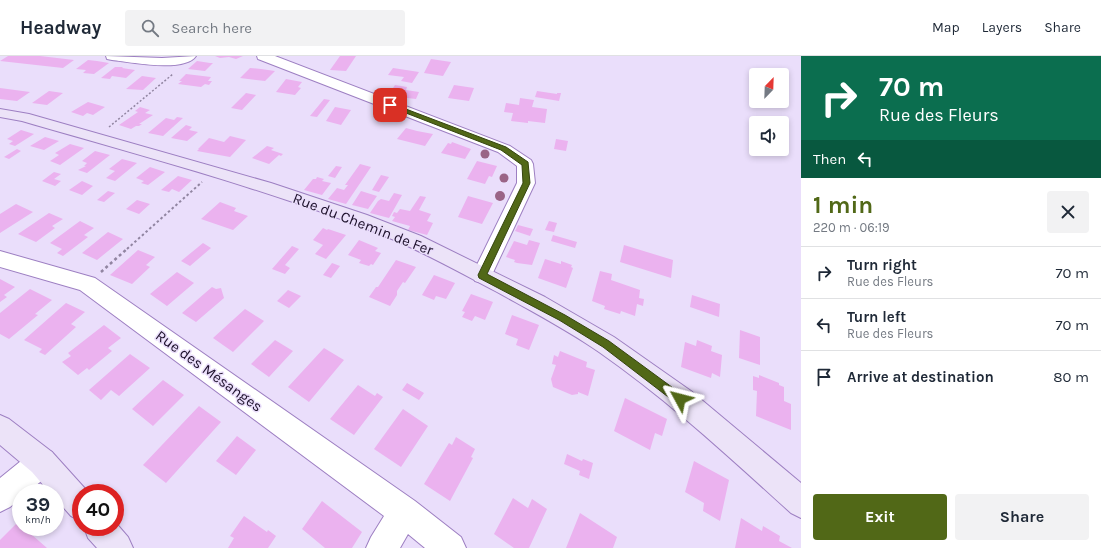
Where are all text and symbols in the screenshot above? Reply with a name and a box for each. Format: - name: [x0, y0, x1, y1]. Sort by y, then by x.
- search box: [125, 10, 405, 46]
- text: Headway: [20, 17, 101, 39]
- icon: search: [139, 17, 161, 39]
- text: Search here: [171, 19, 252, 37]
- text: Map: [932, 19, 960, 36]
- text: Layers: [982, 19, 1022, 36]
- text: Share: [1044, 19, 1081, 36]
- north arrow: [749, 68, 789, 108]
- map controls: [749, 68, 789, 156]
- text: 70 m: [879, 70, 944, 103]
- icon: right: [813, 72, 865, 124]
- pin: [373, 88, 407, 122]
- icon: arrive: [379, 94, 401, 116]
- text: Rue des Fleurs: [879, 104, 999, 126]
- button: sound: [749, 116, 789, 156]
- icon: left: [854, 148, 876, 170]
- text: Then: [813, 150, 846, 168]
- street label: Rue du Chemin de Fer: [290, 189, 436, 259]
- text: 1 min: [813, 191, 873, 219]
- button: close: [1047, 191, 1089, 233]
- text: 220 m · 06:19: [813, 220, 890, 235]
- text: Turn right: [847, 256, 917, 274]
- icon: right: [813, 262, 835, 284]
- text: 70 m: [1055, 264, 1089, 282]
- text: Rue des Fleurs: [847, 274, 933, 289]
- text: Turn left: [847, 308, 906, 326]
- icon: left: [813, 314, 835, 336]
- text: 70 m: [1055, 316, 1089, 334]
- street label: Rue des Mésanges: [152, 326, 266, 416]
- text: Rue des Fleurs: [847, 326, 933, 341]
- icon: arrive: [813, 366, 835, 388]
- text: Arrive at destination: [847, 368, 994, 386]
- text: 80 m: [1053, 368, 1089, 386]
- position arrow: [659, 378, 701, 420]
- speed limit sign: 40: [72, 484, 124, 536]
- text: 39: [26, 493, 50, 516]
- button: Exit: [813, 494, 947, 540]
- button: Share: [955, 494, 1089, 540]
- text: km/h: [25, 514, 51, 526]

